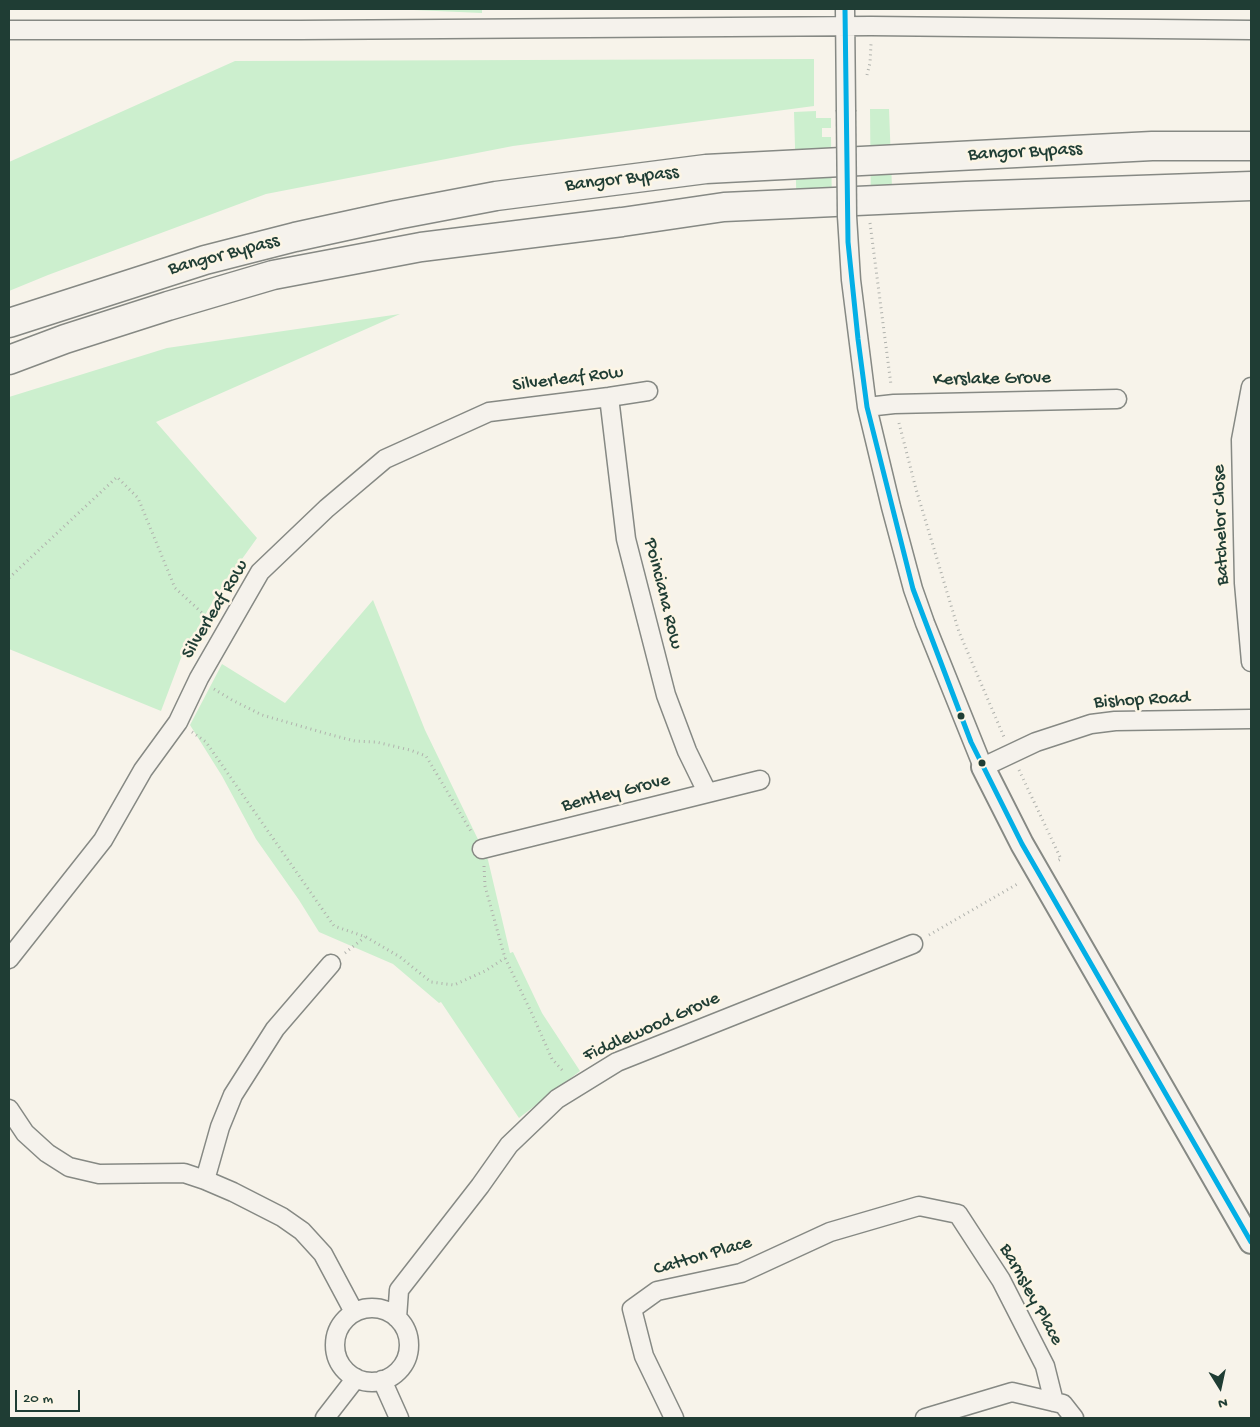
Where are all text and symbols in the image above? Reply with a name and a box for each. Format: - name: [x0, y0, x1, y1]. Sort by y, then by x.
- street label: Bangor Bypass: [967, 139, 1083, 167]
- street label: Bangor Bypass: [564, 162, 680, 198]
- street label: Bangor Bypass: [166, 230, 282, 282]
- street label: Silverleaf Row: [511, 362, 625, 398]
- street label: Kerslake Grove: [933, 368, 1051, 392]
- street label: Batchelor Close: [1208, 464, 1236, 586]
- street label: Poinciana Row: [637, 536, 687, 652]
- street label: Silverleaf Row: [178, 556, 254, 664]
- street label: Bishop Road: [1093, 687, 1191, 715]
- unlabelled marker: [956, 711, 966, 721]
- unlabelled marker: [977, 758, 987, 768]
- street label: Bentley Grove: [559, 770, 673, 818]
- street label: Fiddlewood Grove: [580, 988, 724, 1068]
- street label: Catton Place: [651, 1232, 755, 1282]
- street label: Barnsley Place: [993, 1240, 1067, 1350]
- north arrow: [1195, 1362, 1245, 1412]
- scale bar: [18, 1380, 82, 1412]
- text: 20 m: [23, 1390, 53, 1408]
- text: N: [1217, 1393, 1229, 1411]

